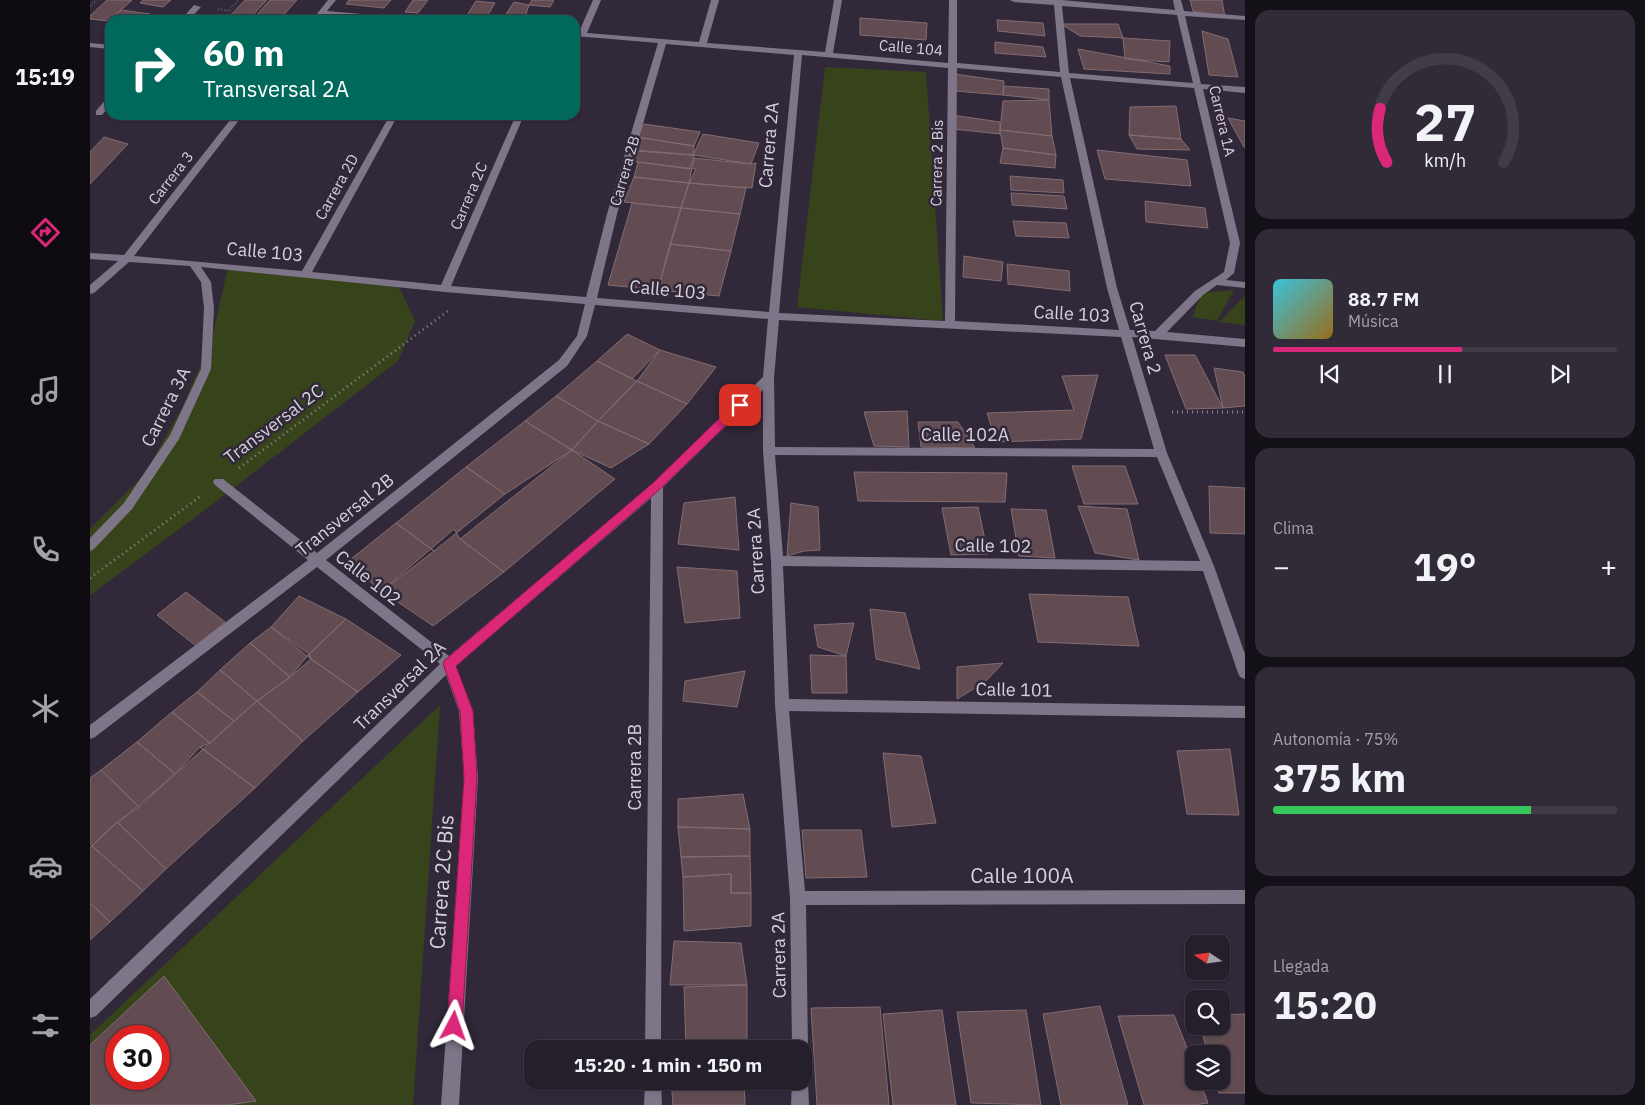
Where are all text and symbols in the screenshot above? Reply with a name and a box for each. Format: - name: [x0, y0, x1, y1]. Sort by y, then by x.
- text: 60 m: [203, 30, 285, 76]
- icon: right: [120, 35, 185, 100]
- street label: Calle 104: [878, 35, 944, 60]
- text: 15:19: [15, 62, 75, 91]
- text: Transversal 2A: [203, 74, 349, 103]
- street label: Carrera 1A: [1205, 84, 1240, 159]
- text: 27: [1414, 88, 1476, 155]
- street label: Carrera 2A: [753, 100, 784, 189]
- street label: Carrera 2 Bis: [926, 119, 947, 207]
- street label: Carrera 2B: [605, 133, 644, 208]
- street label: Carrera 3: [144, 147, 197, 208]
- text: km/h: [1424, 149, 1466, 172]
- street label: Carrera 2D: [311, 150, 362, 223]
- street label: Carrera 2C: [446, 159, 491, 233]
- icon: directions: [28, 215, 63, 250]
- street label: Calle 103: [226, 237, 304, 266]
- street label: Calle 103: [629, 275, 707, 304]
- text: 88.7 FM: [1348, 287, 1419, 311]
- street label: Carrera 2: [1124, 299, 1167, 377]
- street label: Calle 103: [1033, 300, 1111, 327]
- text: Música: [1348, 311, 1398, 331]
- icon: previous: [1316, 360, 1344, 388]
- icon: pause: [1431, 360, 1459, 388]
- icon: next: [1546, 360, 1574, 388]
- street label: Carrera 3A: [136, 363, 196, 451]
- icon: music: [28, 373, 63, 408]
- street label: Transversal 2C: [219, 379, 328, 469]
- pin: [719, 384, 761, 426]
- icon: arrive: [726, 391, 754, 419]
- street label: Calle 102A: [921, 423, 1010, 446]
- street label: Transversal 2B: [291, 468, 398, 561]
- street label: Carrera 2A: [742, 507, 769, 595]
- text: Clima: [1273, 518, 1314, 538]
- icon: phone: [28, 532, 63, 567]
- street label: Calle 102: [954, 533, 1032, 558]
- text: 19°: [1413, 542, 1477, 591]
- street label: Calle 102: [331, 545, 406, 610]
- text: −: [1273, 548, 1290, 585]
- text: +: [1600, 548, 1617, 585]
- street label: Transversal 2A: [349, 636, 451, 735]
- street label: Calle 101: [975, 677, 1053, 702]
- icon: climate: [28, 691, 63, 726]
- street label: Carrera 2B: [623, 724, 646, 810]
- text: Autonomía · 75%: [1273, 729, 1398, 749]
- text: 375 km: [1273, 753, 1406, 802]
- street label: Carrera 2C Bis: [422, 814, 460, 950]
- icon: car: [28, 849, 63, 884]
- street label: Calle 100A: [970, 861, 1074, 889]
- street label: Carrera 2A: [766, 911, 791, 998]
- north arrow: [1185, 935, 1230, 980]
- map controls: [1185, 935, 1230, 1090]
- text: Llegada: [1273, 956, 1329, 976]
- text: 15:20: [1273, 980, 1377, 1029]
- button: search: [1185, 990, 1230, 1035]
- position arrow: [427, 999, 479, 1051]
- icon: filters: [28, 1008, 63, 1043]
- speed limit sign: 30: [105, 1025, 170, 1090]
- button: layers: [1185, 1045, 1230, 1090]
- text: 15:20 · 1 min · 150 m: [574, 1053, 762, 1077]

